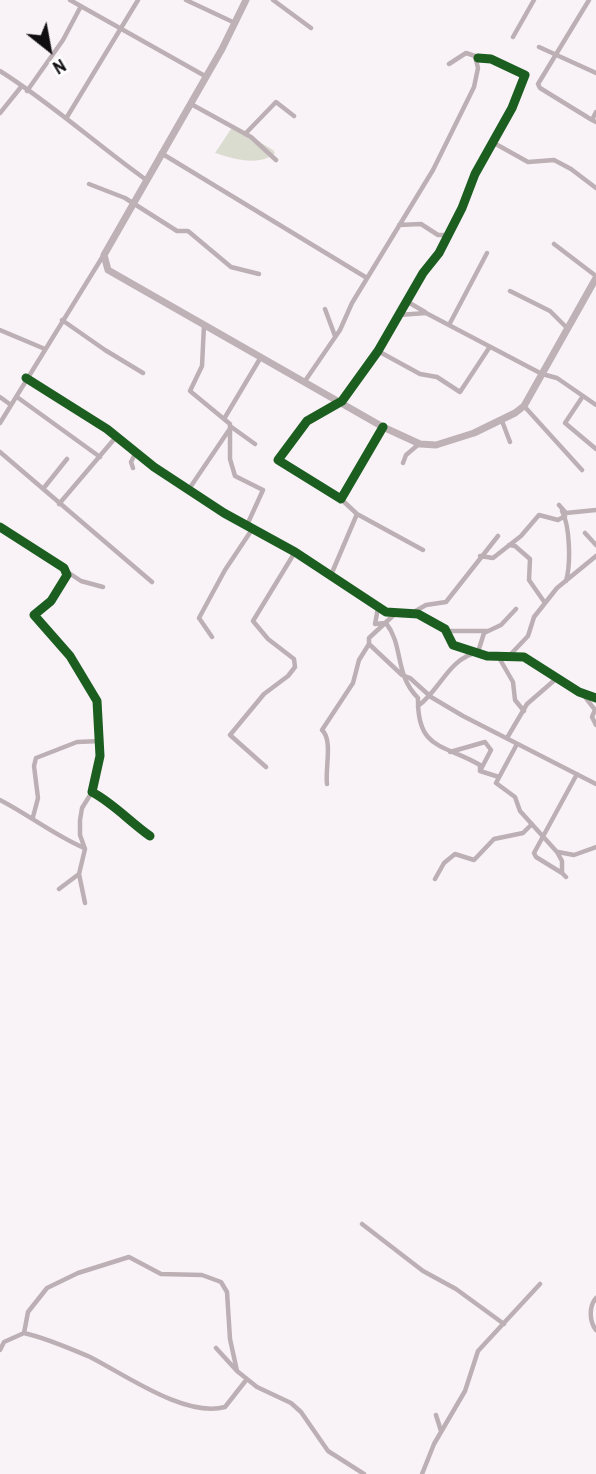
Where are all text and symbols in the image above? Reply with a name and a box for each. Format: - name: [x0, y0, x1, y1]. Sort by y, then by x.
- north arrow: [14, 14, 84, 84]
- text: N: [48, 53, 71, 81]

